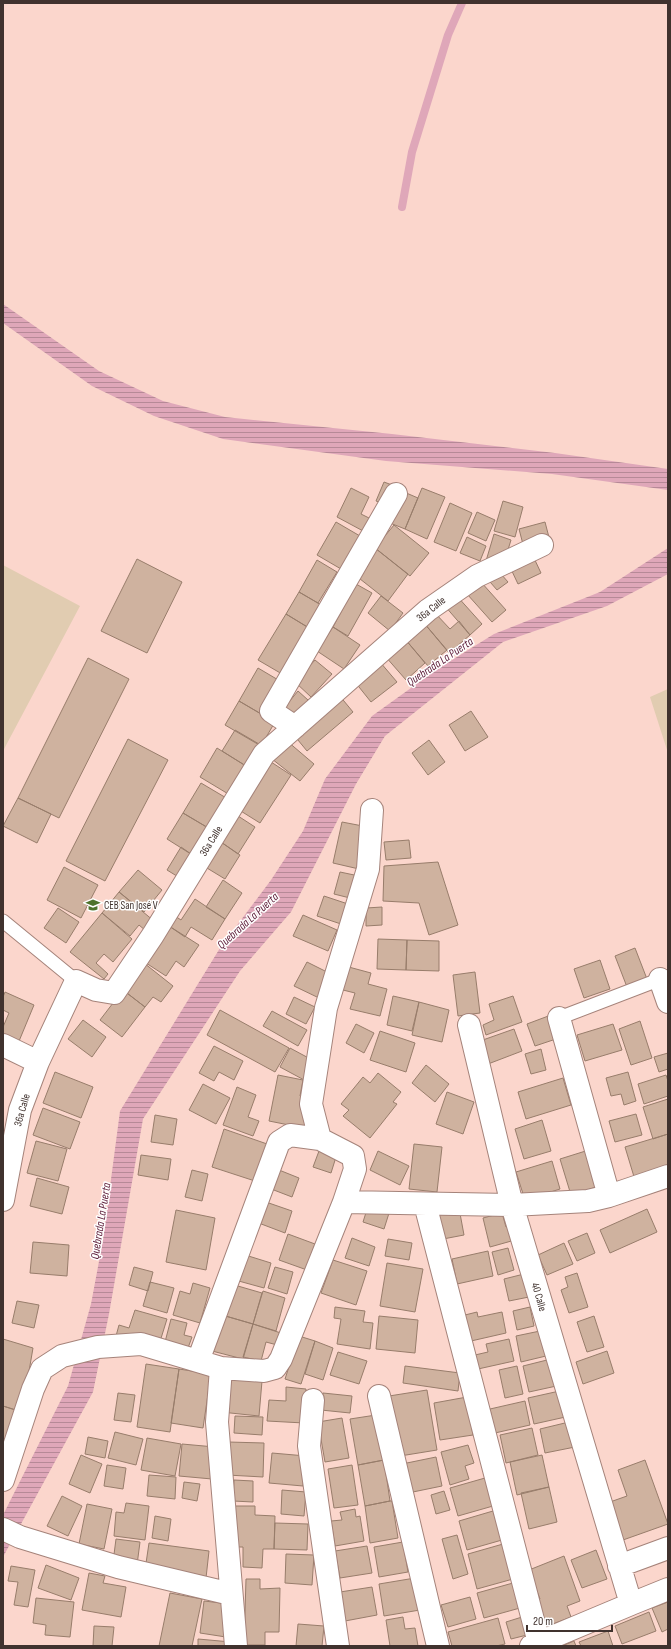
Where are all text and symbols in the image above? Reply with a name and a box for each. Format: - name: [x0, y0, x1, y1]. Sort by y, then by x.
- street label: 36a Calle: [414, 594, 448, 624]
- water label: Quebrada La Puerta: [404, 634, 476, 690]
- street label: 36a Calle: [197, 823, 225, 859]
- water label: Quebrada La Puerta: [214, 889, 282, 952]
- school or university icon: CEB San José V: [85, 897, 101, 913]
- place label: CEB San José V: [104, 899, 158, 912]
- street label: 36a Calle: [11, 1092, 33, 1128]
- water label: Quebrada La Puerta: [88, 1181, 114, 1260]
- street label: 40 Calle: [529, 1281, 549, 1313]
- scale bar: [527, 1607, 612, 1633]
- text: 20 m: [533, 1614, 553, 1629]

